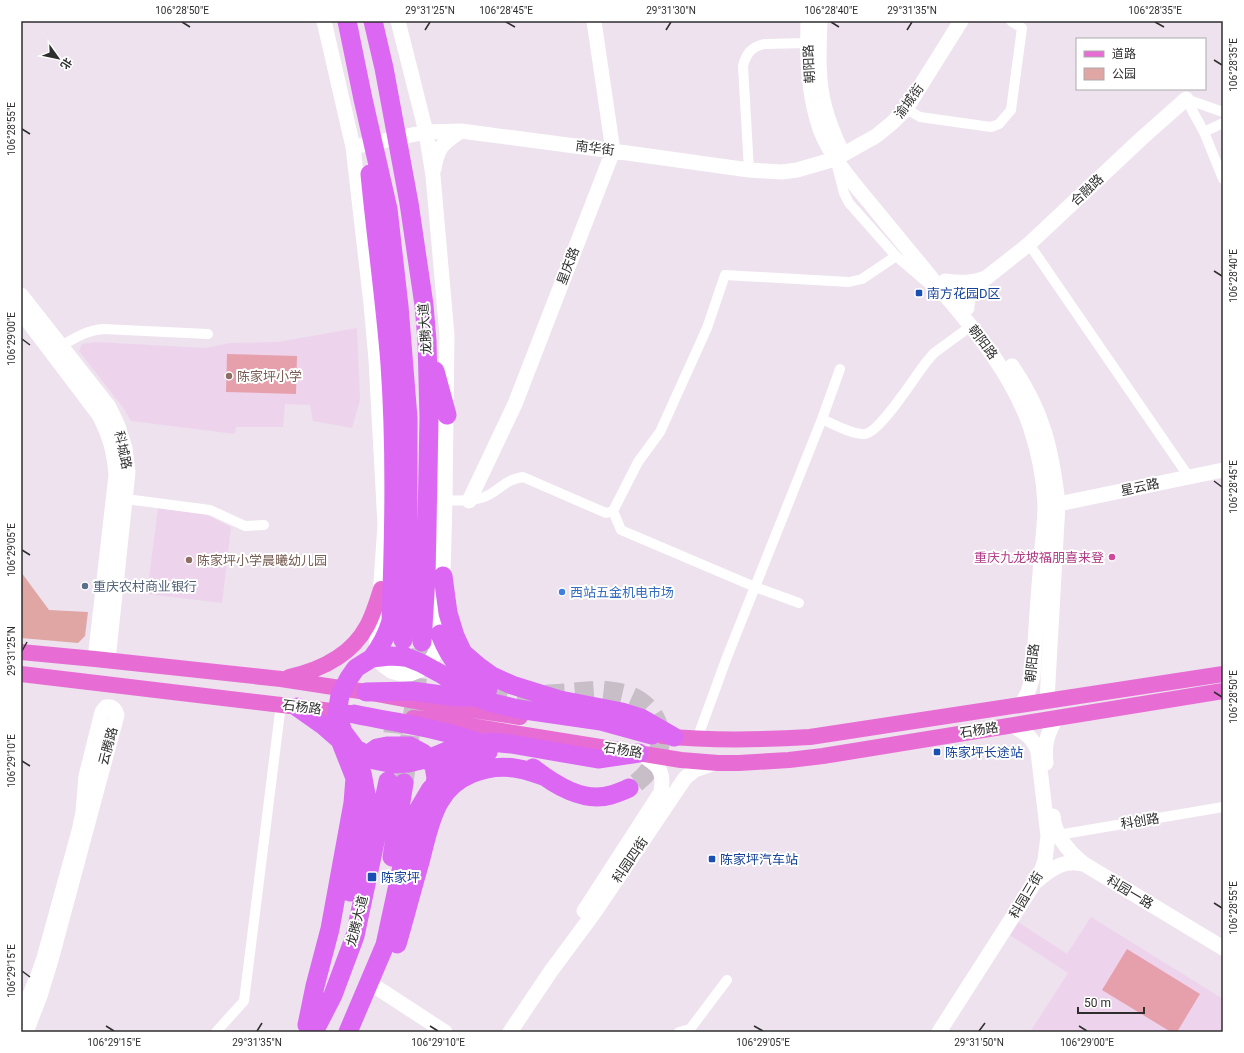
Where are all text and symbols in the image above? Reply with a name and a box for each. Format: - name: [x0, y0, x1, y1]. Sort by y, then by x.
- text: 106°28'50"E: [155, 5, 209, 16]
- text: 29°31'25"N: [405, 5, 455, 16]
- text: 106°28'45"E: [479, 5, 533, 16]
- text: 29°31'30"N: [646, 5, 696, 16]
- text: 106°28'40"E: [804, 5, 858, 16]
- text: 29°31'35"N: [887, 5, 937, 16]
- text: 106°28'35"E: [1128, 5, 1182, 16]
- north arrow: [38, 38, 78, 78]
- legend: [1076, 38, 1206, 90]
- text: 106°28'35"E: [1228, 38, 1239, 92]
- street label: 朝阳路: [800, 44, 818, 84]
- text: 道路: [1112, 47, 1136, 61]
- text: 北: [58, 55, 74, 71]
- text: 公园: [1112, 67, 1136, 81]
- street label: 渝城街: [891, 81, 927, 121]
- text: 106°28'55"E: [6, 102, 17, 156]
- street label: 南华街: [575, 138, 615, 158]
- street label: 合融路: [1068, 171, 1106, 209]
- street label: 星庆路: [554, 245, 582, 287]
- text: 106°28'40"E: [1228, 249, 1239, 303]
- place label: 南方花园D区: [927, 286, 1001, 301]
- marker: 南方花园D区: [914, 288, 924, 298]
- street label: 龙腾大道: [416, 303, 434, 355]
- text: 106°29'00"E: [6, 312, 17, 366]
- street label: 朝阳路: [965, 322, 1001, 362]
- place label: 陈家坪小学: [237, 369, 302, 384]
- marker: 陈家坪小学: [224, 371, 234, 381]
- street label: 科城路: [112, 429, 134, 471]
- text: 106°28'45"E: [1228, 460, 1239, 514]
- street label: 星云路: [1119, 476, 1161, 498]
- text: 106°29'05"E: [6, 523, 17, 577]
- place label: 重庆九龙坡福朋喜来登: [974, 550, 1104, 565]
- marker: 重庆九龙坡福朋喜来登: [1107, 552, 1117, 562]
- place label: 陈家坪小学晨曦幼儿园: [197, 553, 327, 568]
- marker: 陈家坪小学晨曦幼儿园: [184, 555, 194, 565]
- place label: 重庆农村商业银行: [93, 579, 197, 594]
- marker: 重庆农村商业银行: [80, 581, 90, 591]
- place label: 西站五金机电市场: [570, 585, 674, 600]
- marker: 西站五金机电市场: [557, 587, 567, 597]
- text: 29°31'25"N: [6, 626, 17, 676]
- street label: 朝阳路: [1023, 643, 1041, 683]
- text: 106°28'50"E: [1228, 670, 1239, 724]
- street label: 石杨路: [282, 697, 322, 717]
- street label: 石杨路: [959, 720, 999, 740]
- street label: 云腾路: [96, 725, 120, 767]
- text: 106°29'10"E: [6, 734, 17, 788]
- street label: 石杨路: [603, 740, 643, 760]
- place label: 陈家坪长途站: [945, 745, 1023, 760]
- marker: 陈家坪长途站: [932, 747, 942, 757]
- street label: 科创路: [1120, 811, 1160, 831]
- street label: 科园四街: [609, 834, 651, 886]
- place label: 陈家坪汽车站: [720, 852, 798, 867]
- marker: 陈家坪汽车站: [707, 854, 717, 864]
- street label: 科园三街: [1006, 869, 1046, 921]
- place label: 陈家坪: [381, 870, 420, 885]
- marker: 陈家坪: [366, 871, 378, 883]
- street label: 科园一路: [1104, 872, 1156, 912]
- text: 106°28'55"E: [1228, 881, 1239, 935]
- street label: 龙腾大道: [343, 894, 371, 948]
- text: 106°29'15"E: [6, 944, 17, 998]
- scale bar: [1078, 989, 1144, 1015]
- text: 50 m: [1084, 996, 1111, 1010]
- text: 106°29'15"E: [87, 1037, 141, 1048]
- text: 29°31'35"N: [232, 1037, 282, 1048]
- text: 106°29'10"E: [411, 1037, 465, 1048]
- text: 106°29'05"E: [736, 1037, 790, 1048]
- text: 29°31'50"N: [954, 1037, 1004, 1048]
- text: 106°29'00"E: [1060, 1037, 1114, 1048]

